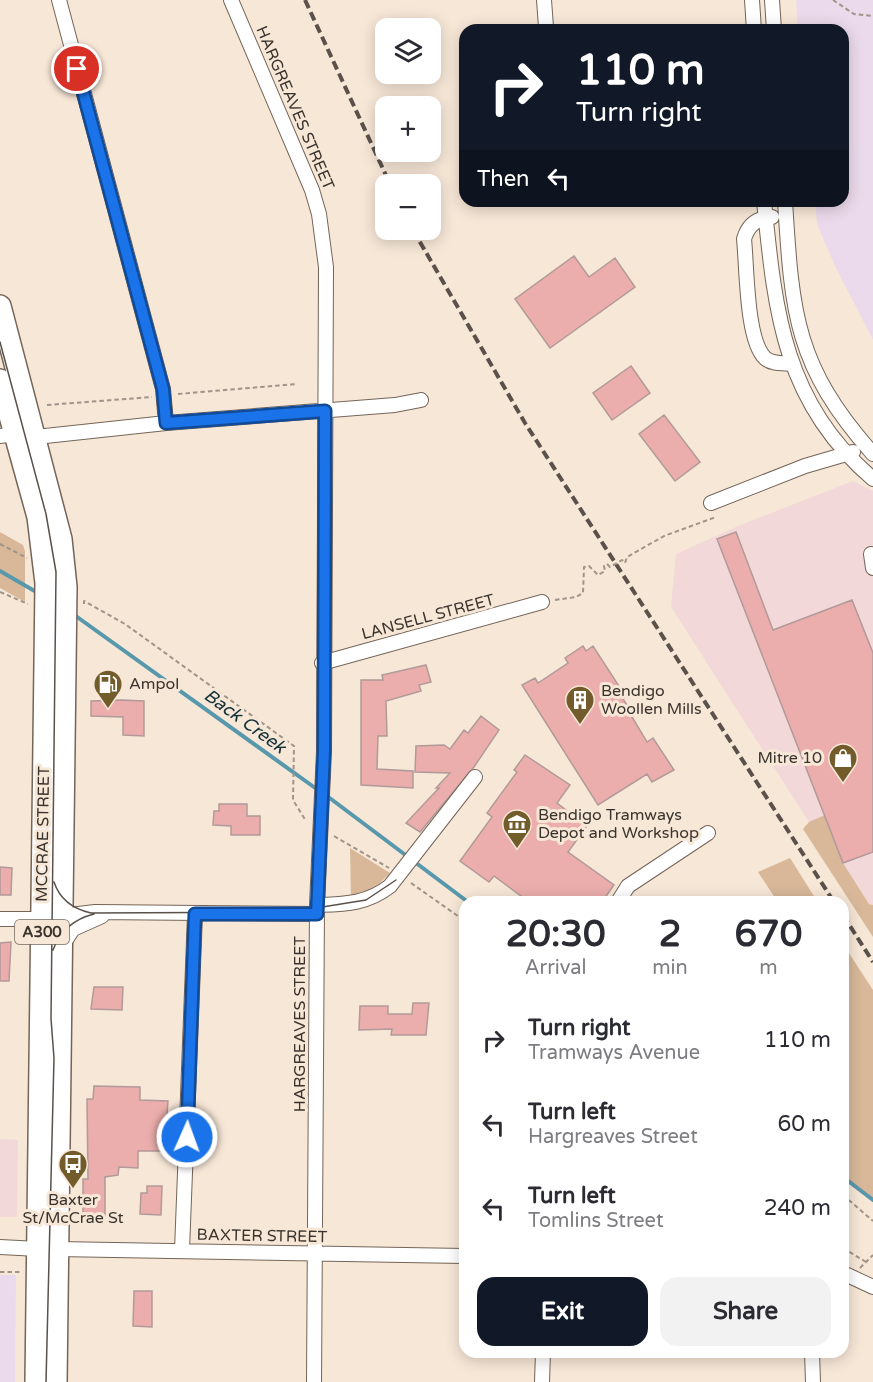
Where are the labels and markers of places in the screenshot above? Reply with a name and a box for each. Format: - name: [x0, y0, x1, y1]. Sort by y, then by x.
- pin: [51, 43, 102, 94]
- fuel station icon: Ampol: [92, 668, 124, 710]
- place label: Ampol: [129, 674, 179, 694]
- place label: Bendigo Woollen Mills: [601, 681, 702, 719]
- building icon: Bendigo Woollen Mills: [564, 684, 596, 726]
- shop icon: Mitre 10: [827, 742, 859, 784]
- place label: Mitre 10: [757, 748, 822, 768]
- place label: Bendigo Tramways Depot and Workshop: [538, 805, 699, 843]
- museum icon: Bendigo Tramways Depot and Workshop: [501, 808, 533, 850]
- bus stop icon: Baxter St/McCrae St: [57, 1148, 89, 1190]
- place label: Baxter St/McCrae St: [22, 1190, 124, 1228]

